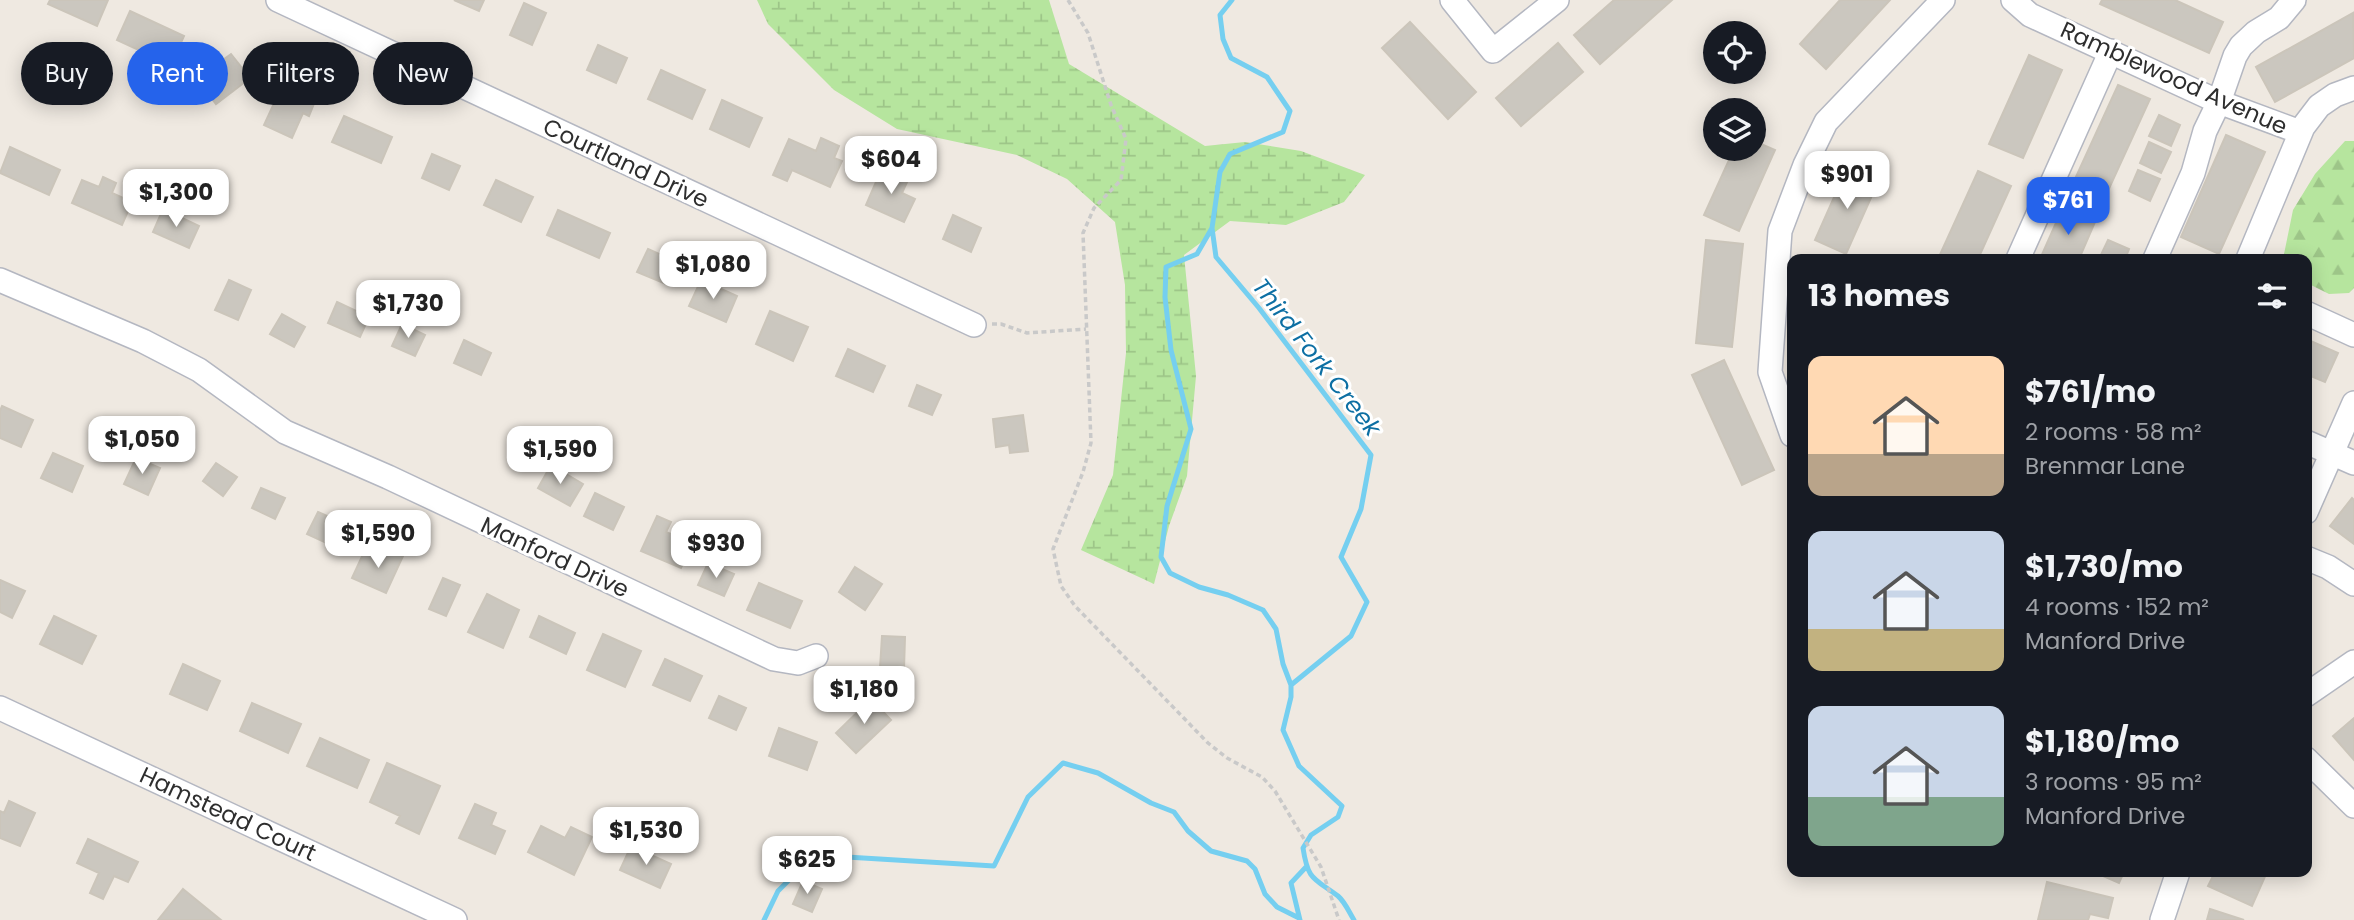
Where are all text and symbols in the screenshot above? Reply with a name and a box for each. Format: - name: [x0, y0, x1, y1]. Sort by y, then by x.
- street label: Ramblewood Avenue: [2056, 14, 2292, 142]
- map controls: [1703, 21, 1766, 161]
- button: locate: [1703, 21, 1766, 84]
- chip: Buy: [21, 42, 113, 105]
- chip: Rent: [127, 42, 228, 105]
- chip: Filters: [242, 42, 359, 105]
- chip: New: [373, 42, 473, 105]
- button: layers: [1703, 98, 1766, 161]
- street label: Courtland Drive: [538, 111, 714, 215]
- pin: $604: [850, 136, 932, 196]
- text: $604: [861, 143, 921, 175]
- pin: $901: [1806, 152, 1888, 211]
- text: $901: [1821, 158, 1873, 190]
- pin: $1,300: [119, 170, 233, 229]
- text: $1,300: [139, 176, 213, 208]
- pin: $761: [2027, 177, 2109, 237]
- text: $761: [2043, 184, 2093, 216]
- pin: $1,080: [656, 242, 770, 301]
- text: $1,080: [675, 248, 751, 280]
- water label: Third Fork Creek: [1245, 271, 1390, 444]
- text: 13 homes: [1808, 274, 1950, 317]
- icon: filters: [2253, 277, 2291, 315]
- pin: $1,730: [351, 280, 465, 340]
- text: $1,730: [372, 287, 444, 319]
- text: $761/mo: [2025, 370, 2156, 413]
- icon: home: [1864, 384, 1948, 468]
- pin: $1,050: [85, 416, 199, 476]
- text: 2 rooms · 58 m²: [2025, 416, 2202, 448]
- text: $1,050: [104, 423, 180, 455]
- pin: $1,590: [503, 426, 617, 486]
- text: $1,590: [523, 433, 597, 465]
- text: Brenmar Lane: [2025, 450, 2185, 482]
- street label: Manford Drive: [476, 509, 634, 605]
- pin: $1,590: [321, 510, 435, 570]
- text: $1,590: [341, 517, 415, 549]
- pin: $930: [675, 520, 757, 580]
- text: $930: [687, 527, 745, 559]
- text: $1,730/mo: [2025, 545, 2183, 588]
- icon: home: [1864, 559, 1948, 643]
- text: 4 rooms · 152 m²: [2025, 591, 2209, 623]
- text: Manford Drive: [2025, 625, 2185, 657]
- pin: $1,180: [807, 666, 921, 726]
- text: $1,180: [830, 673, 898, 705]
- text: $1,180/mo: [2025, 720, 2179, 763]
- icon: home: [1864, 734, 1948, 818]
- street label: Hamstead Court: [135, 759, 321, 869]
- text: 3 rooms · 95 m²: [2025, 766, 2202, 798]
- text: Manford Drive: [2025, 800, 2185, 832]
- pin: $1,530: [589, 808, 703, 867]
- text: $1,530: [609, 814, 683, 846]
- pin: $625: [766, 836, 848, 896]
- text: $625: [778, 843, 836, 875]

